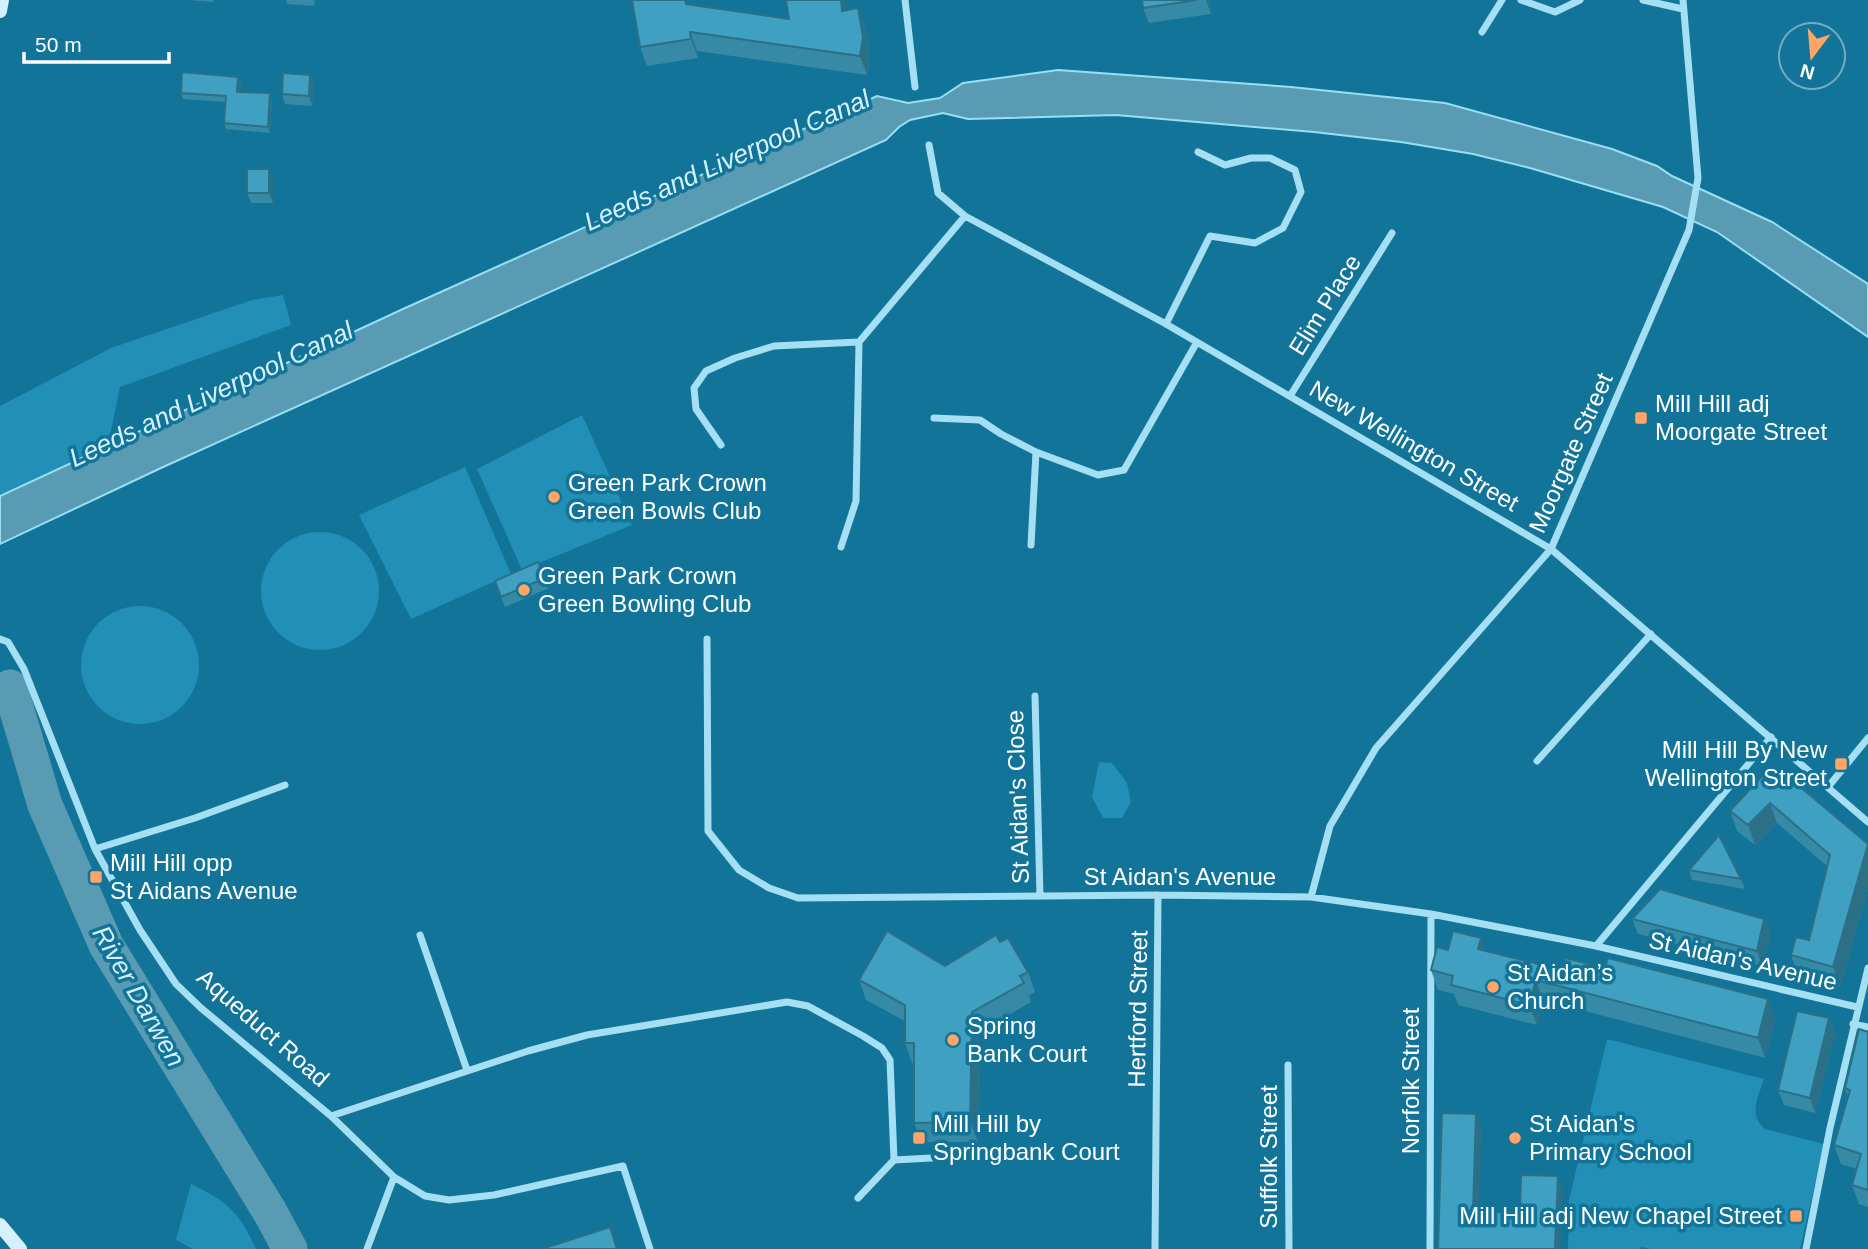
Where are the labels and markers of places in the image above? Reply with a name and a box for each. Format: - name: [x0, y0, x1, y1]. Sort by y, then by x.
- place label: Mill Hill adj Moorgate Street: [1655, 390, 1827, 445]
- marker: Mill Hill adj Moorgate Street: [1633, 410, 1649, 426]
- place label: Green Park Crown Green Bowls Club: [568, 469, 767, 524]
- marker: Green Park Crown Green Bowls Club: [546, 489, 562, 505]
- place label: Green Park Crown Green Bowling Club: [538, 562, 751, 617]
- marker: Green Park Crown Green Bowling Club: [516, 582, 532, 598]
- place label: Mill Hill By New Wellington Street: [1645, 736, 1828, 791]
- marker: Mill Hill By New Wellington Street: [1833, 756, 1849, 772]
- place label: Mill Hill opp St Aidans Avenue: [110, 849, 298, 904]
- marker: Mill Hill opp St Aidans Avenue: [88, 869, 104, 885]
- place label: St Aidan’s Church: [1507, 959, 1613, 1014]
- marker: St Aidan’s Church: [1485, 979, 1501, 995]
- place label: Spring Bank Court: [967, 1012, 1087, 1067]
- marker: Spring Bank Court: [945, 1032, 961, 1048]
- place label: Mill Hill by Springbank Court: [933, 1110, 1120, 1165]
- place label: St Aidan's Primary School: [1529, 1110, 1692, 1165]
- marker: Mill Hill by Springbank Court: [911, 1130, 927, 1146]
- marker: St Aidan's Primary School: [1507, 1130, 1523, 1146]
- place label: Mill Hill adj New Chapel Street: [1459, 1202, 1782, 1229]
- marker: Mill Hill adj New Chapel Street: [1788, 1208, 1804, 1224]

